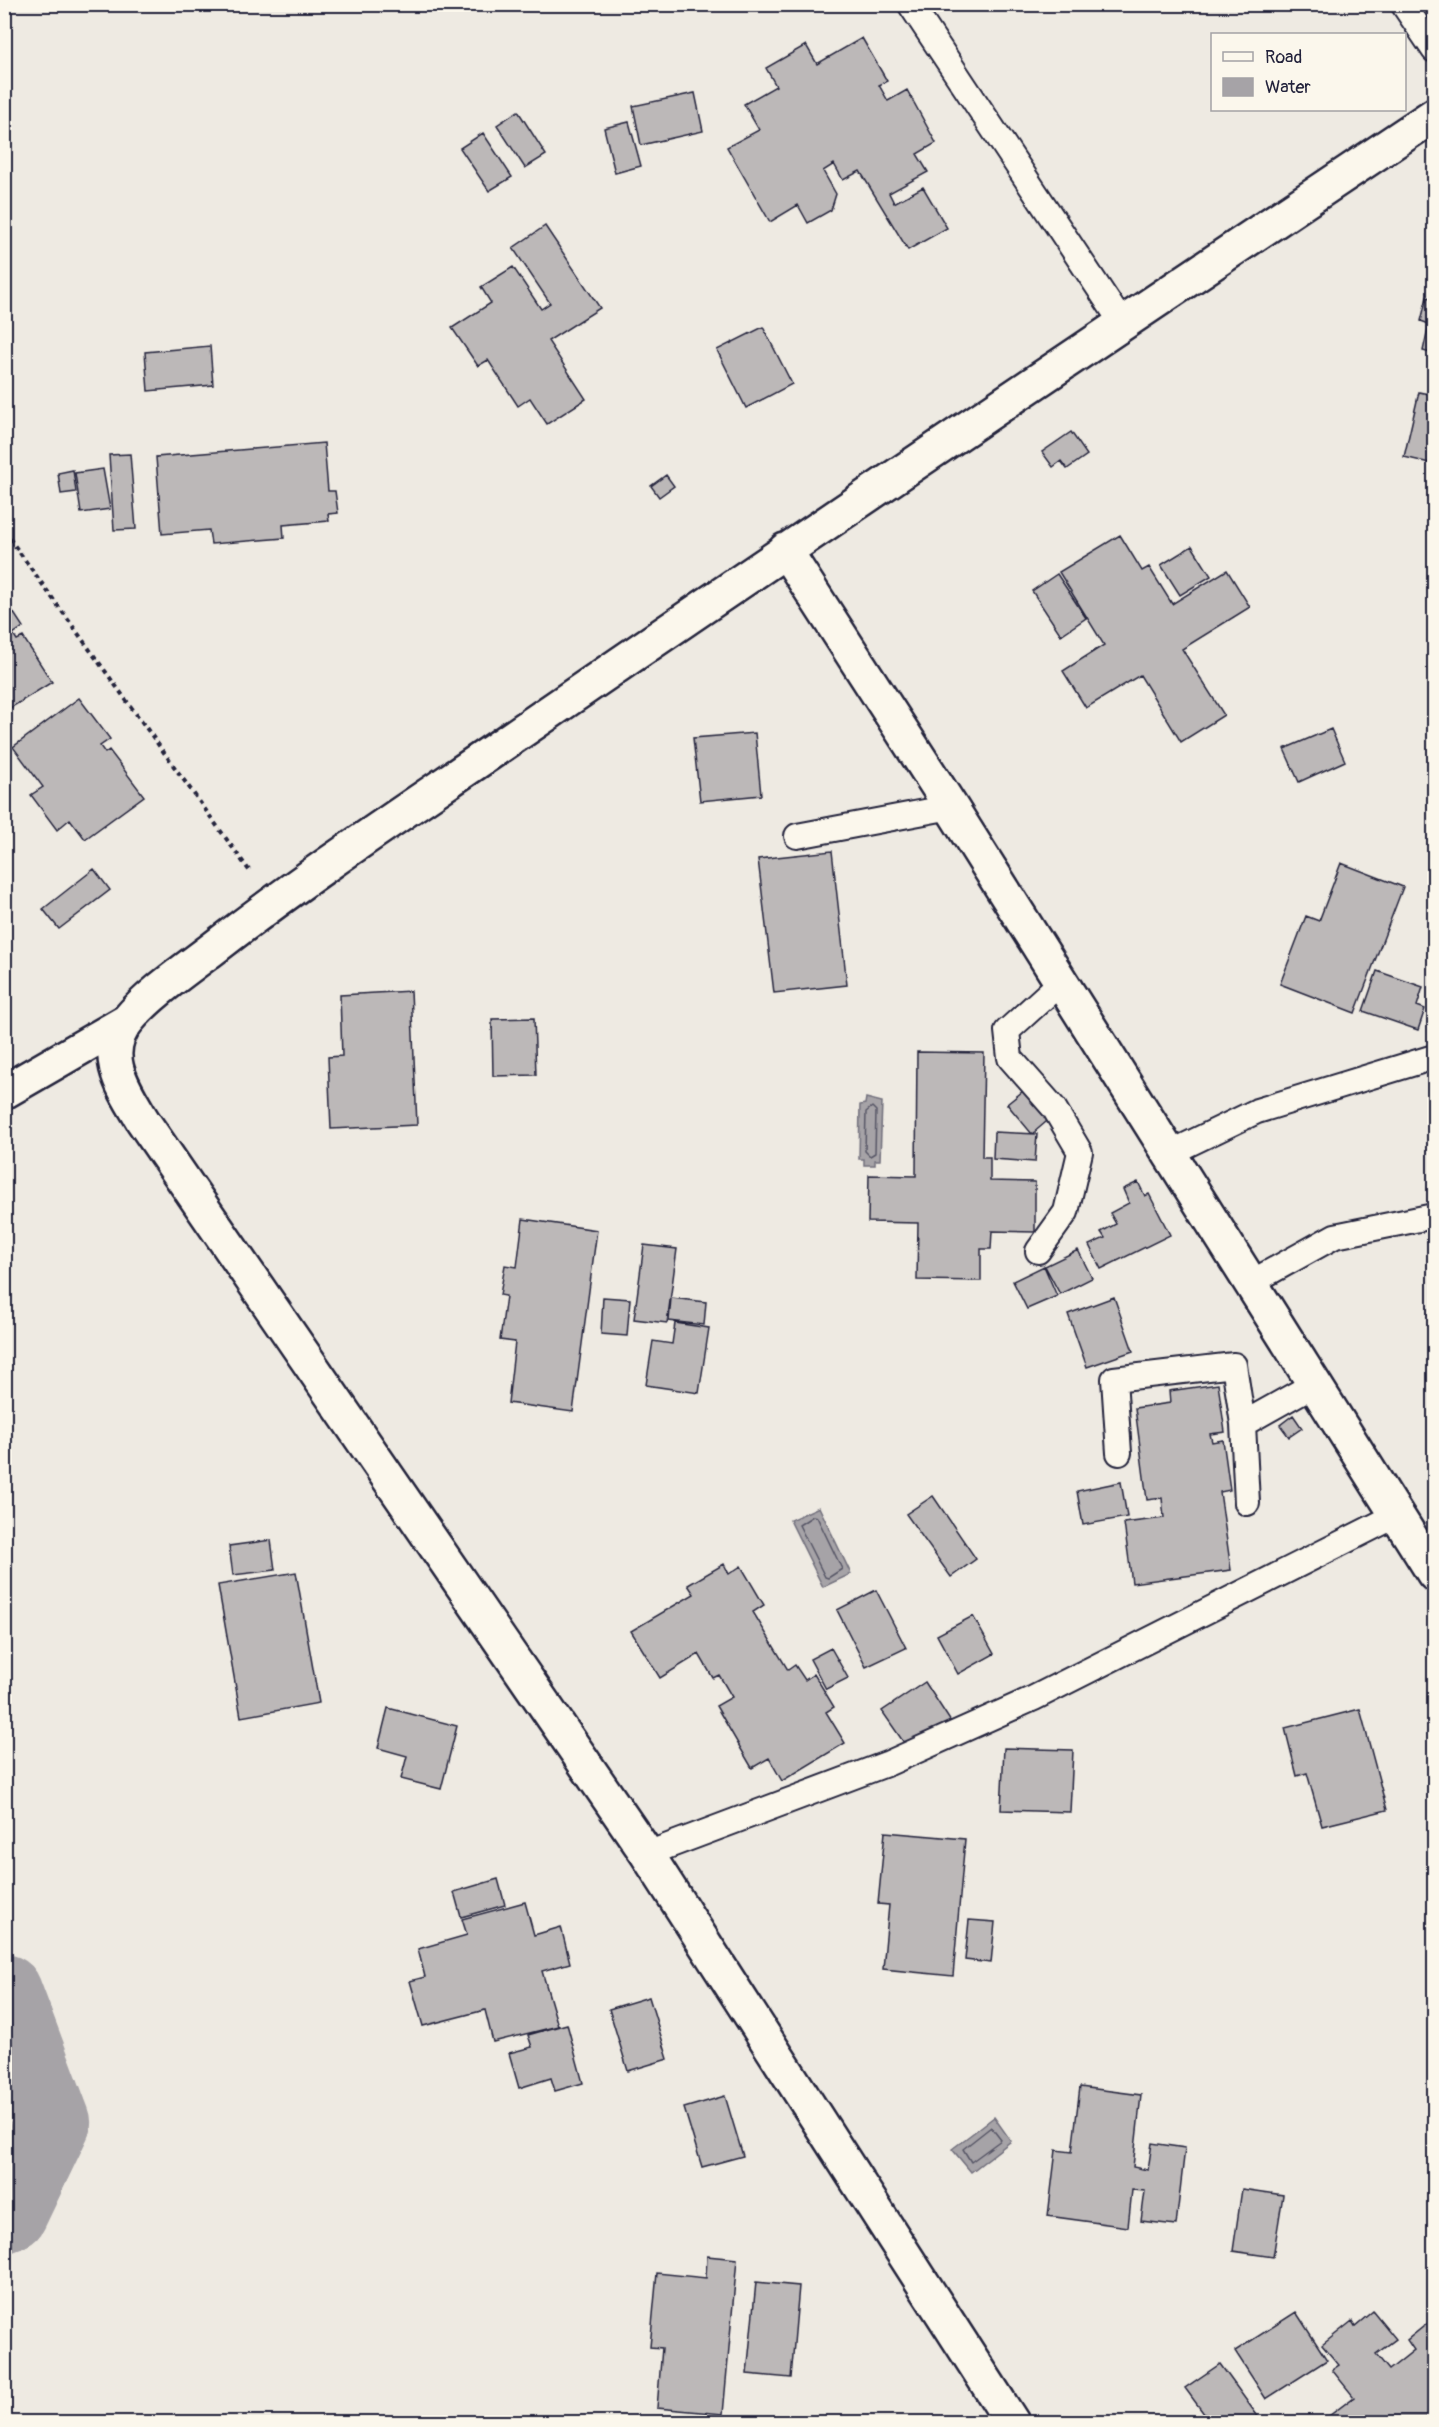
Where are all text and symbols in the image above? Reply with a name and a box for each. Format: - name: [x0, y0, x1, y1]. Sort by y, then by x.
- legend: [1211, 33, 1406, 111]
- text: Road: [1265, 46, 1302, 69]
- text: Water: [1265, 76, 1311, 99]

